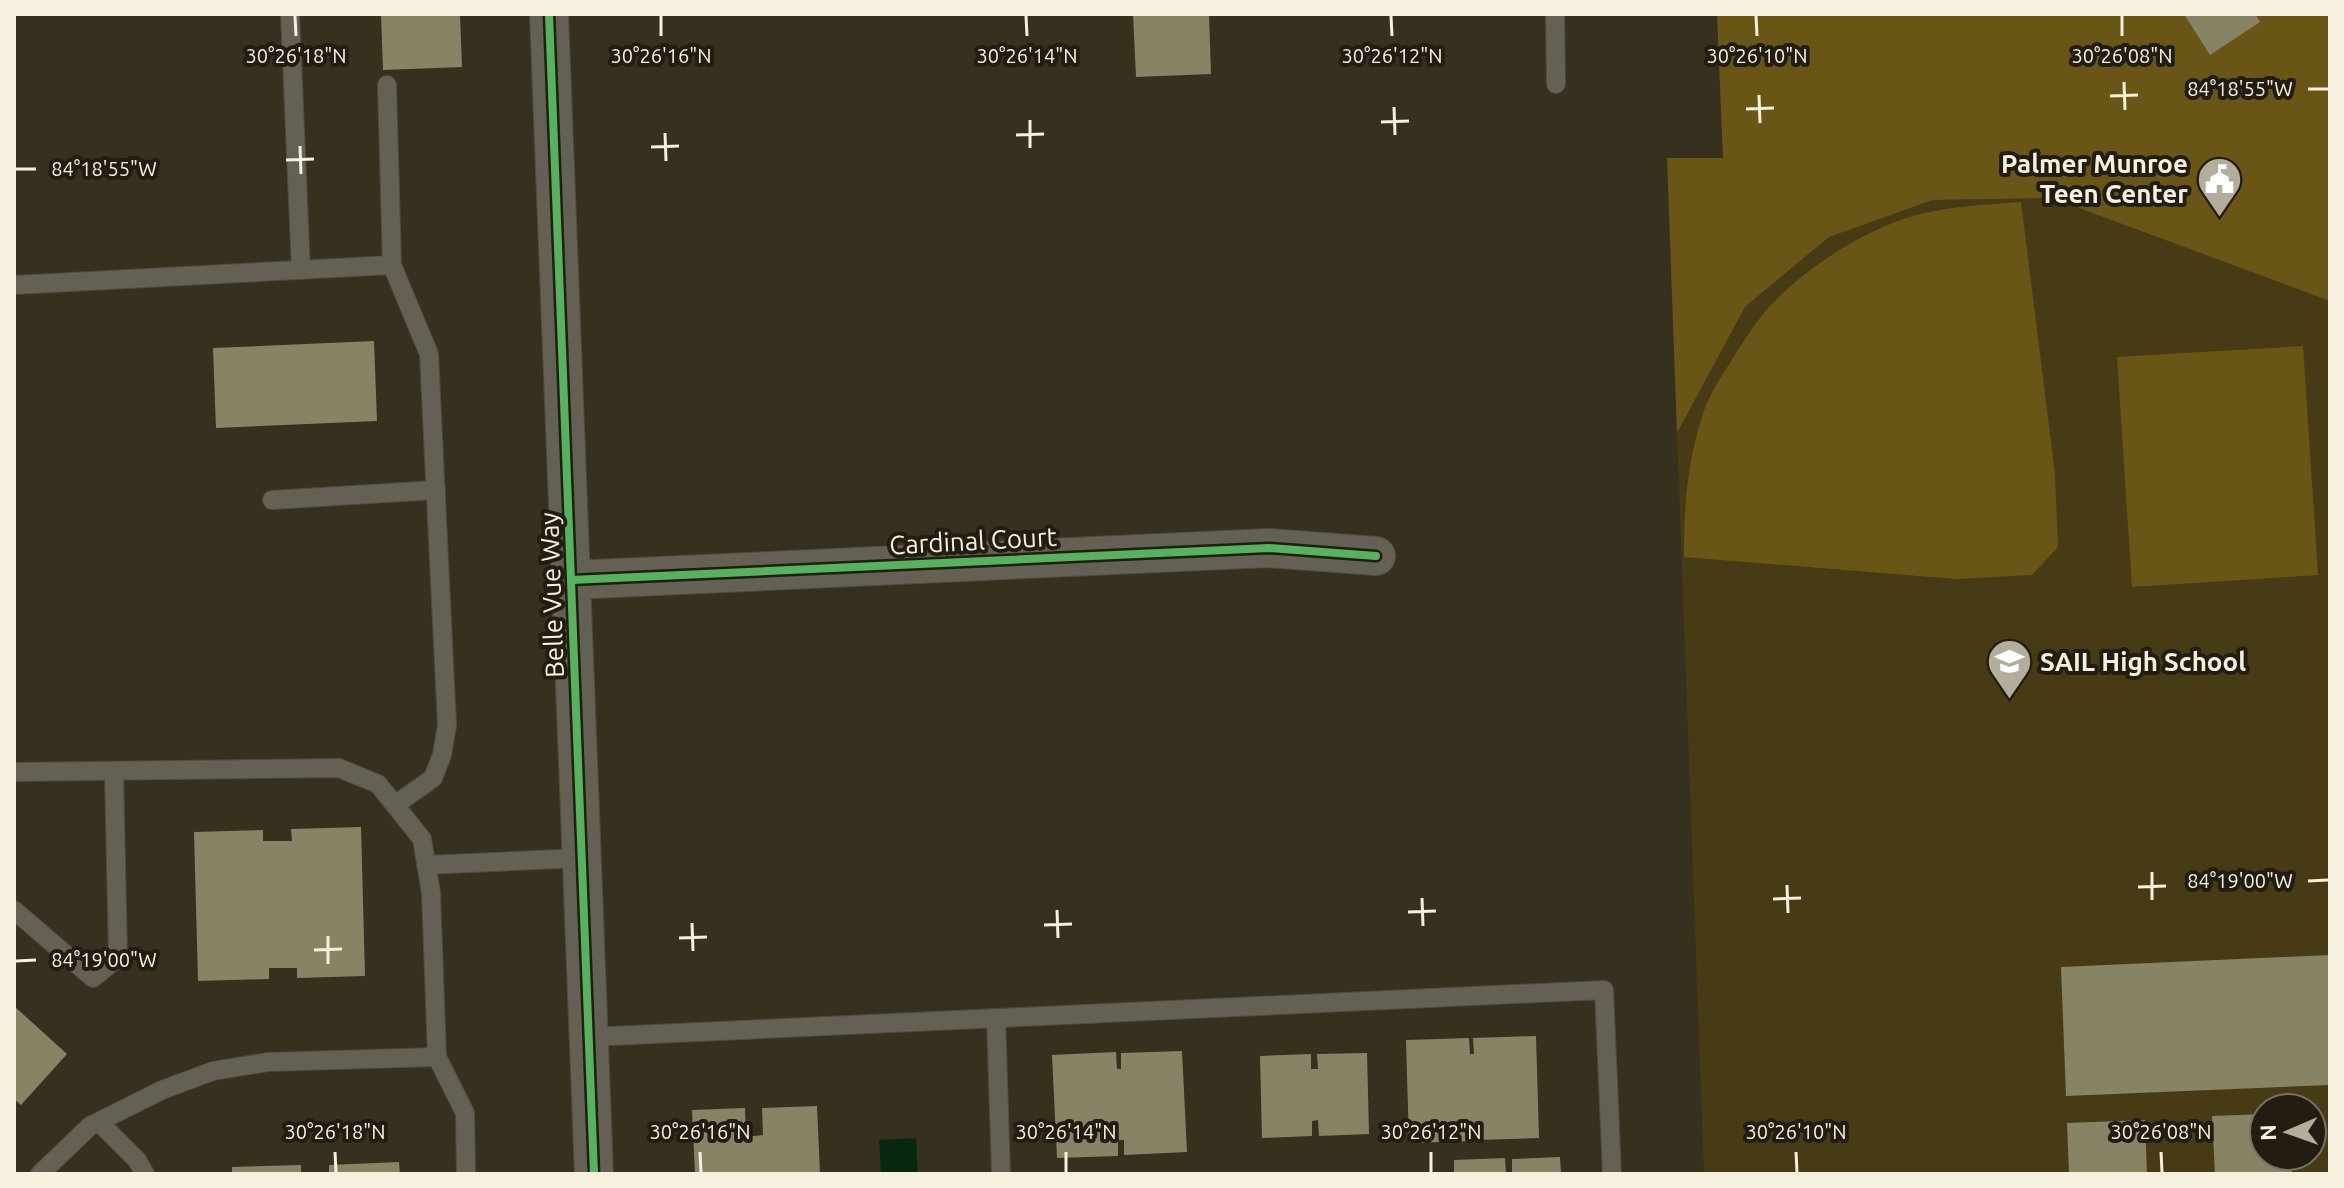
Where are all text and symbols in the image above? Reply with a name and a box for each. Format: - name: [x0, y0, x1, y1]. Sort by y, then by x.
- text: 30°26'18"N: [245, 44, 347, 67]
- text: 30°26'16"N: [610, 44, 712, 67]
- text: 30°26'14"N: [976, 44, 1078, 67]
- text: 30°26'12"N: [1341, 44, 1443, 67]
- text: 30°26'10"N: [1706, 44, 1808, 67]
- text: 30°26'08"N: [2071, 44, 2173, 67]
- text: 84°18'55"W: [2187, 77, 2293, 100]
- place label: Palmer Munroe Teen Center: [2001, 149, 2188, 208]
- public building icon: Palmer Munroe Teen Center: [2195, 155, 2243, 218]
- text: 84°18'55"W: [51, 157, 157, 180]
- street label: Belle Vue Way: [534, 512, 569, 678]
- street label: Cardinal Court: [888, 522, 1057, 559]
- school or university icon: SAIL High School: [1985, 638, 2033, 701]
- place label: SAIL High School: [2040, 647, 2246, 676]
- text: 84°19'00"W: [2187, 869, 2293, 892]
- text: 84°19'00"W: [51, 948, 157, 971]
- north arrow: [2248, 1092, 2328, 1172]
- text: 30°26'18"N: [284, 1120, 386, 1143]
- text: 30°26'16"N: [649, 1120, 751, 1143]
- text: 30°26'14"N: [1015, 1120, 1117, 1143]
- text: 30°26'12"N: [1380, 1120, 1482, 1143]
- text: 30°26'10"N: [1745, 1120, 1847, 1143]
- text: 30°26'08"N: [2110, 1120, 2212, 1143]
- text: N: [2255, 1124, 2280, 1141]

